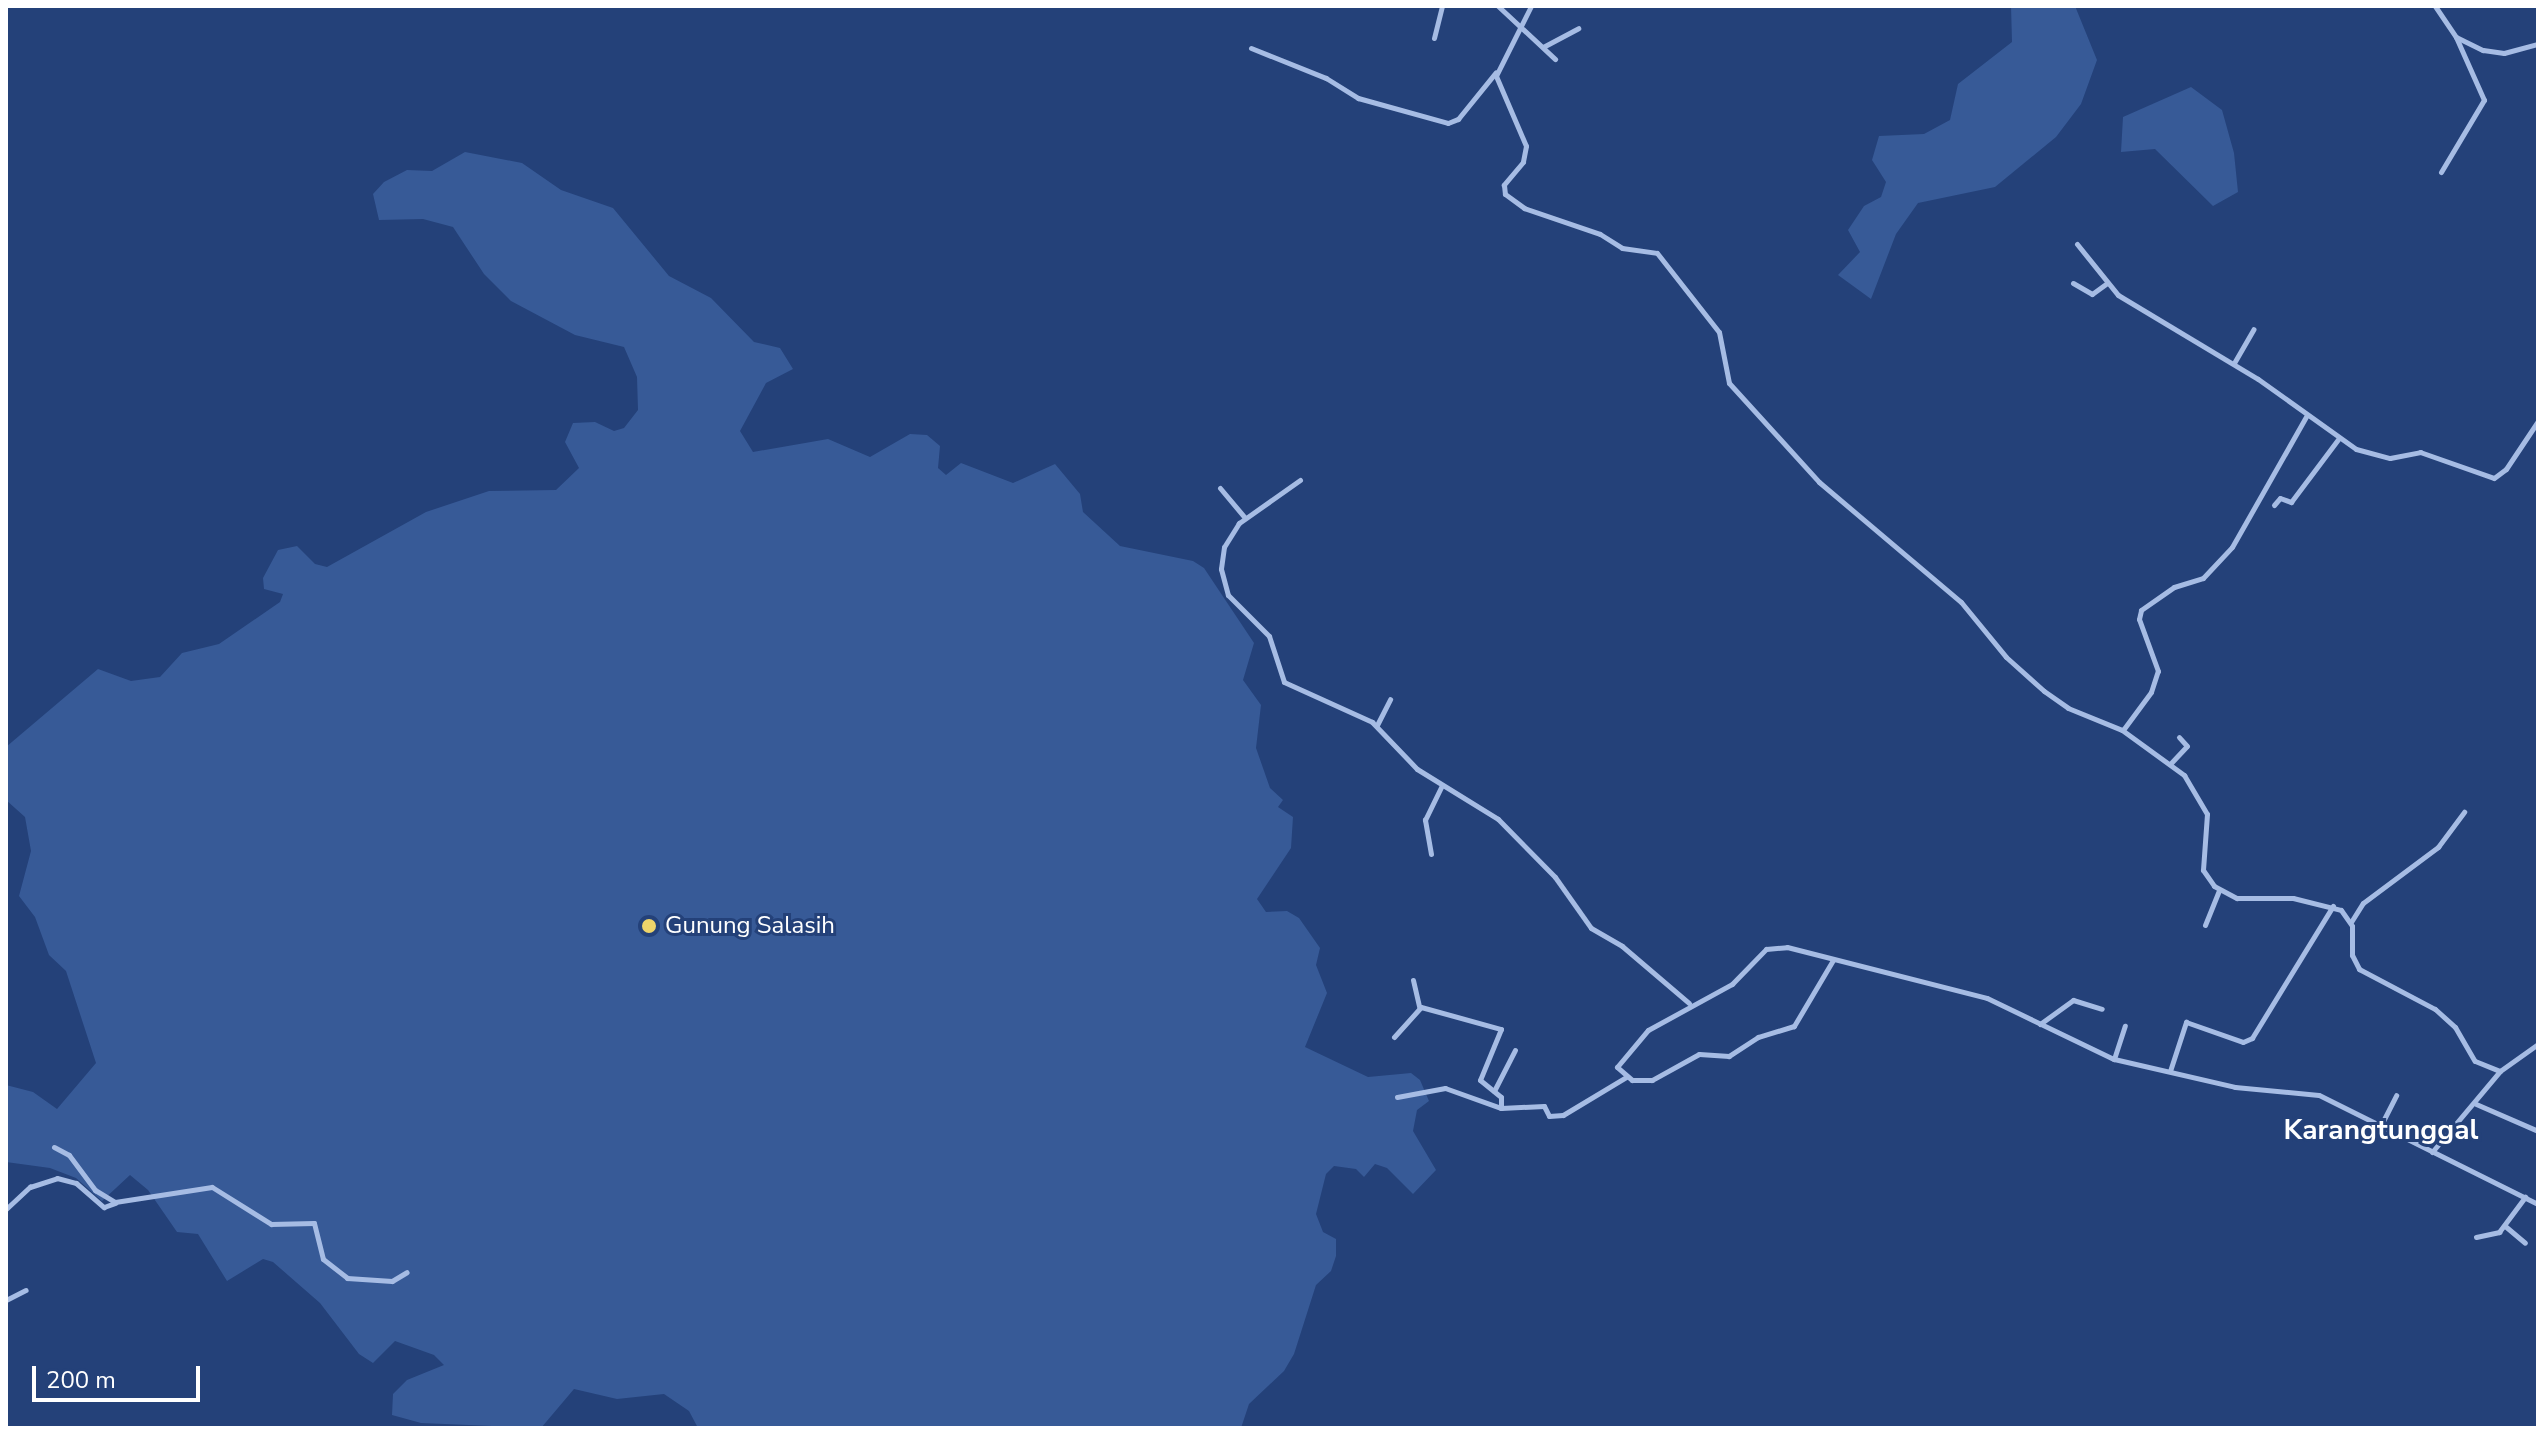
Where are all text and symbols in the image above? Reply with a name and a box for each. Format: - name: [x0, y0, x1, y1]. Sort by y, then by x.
- place label: Gunung Salasih: [665, 912, 835, 940]
- marker: Gunung Salasih: [640, 917, 658, 935]
- district label: Karangtunggal: [2284, 1113, 2478, 1147]
- scale bar: [36, 1350, 204, 1400]
- text: 200 m: [46, 1364, 116, 1396]

